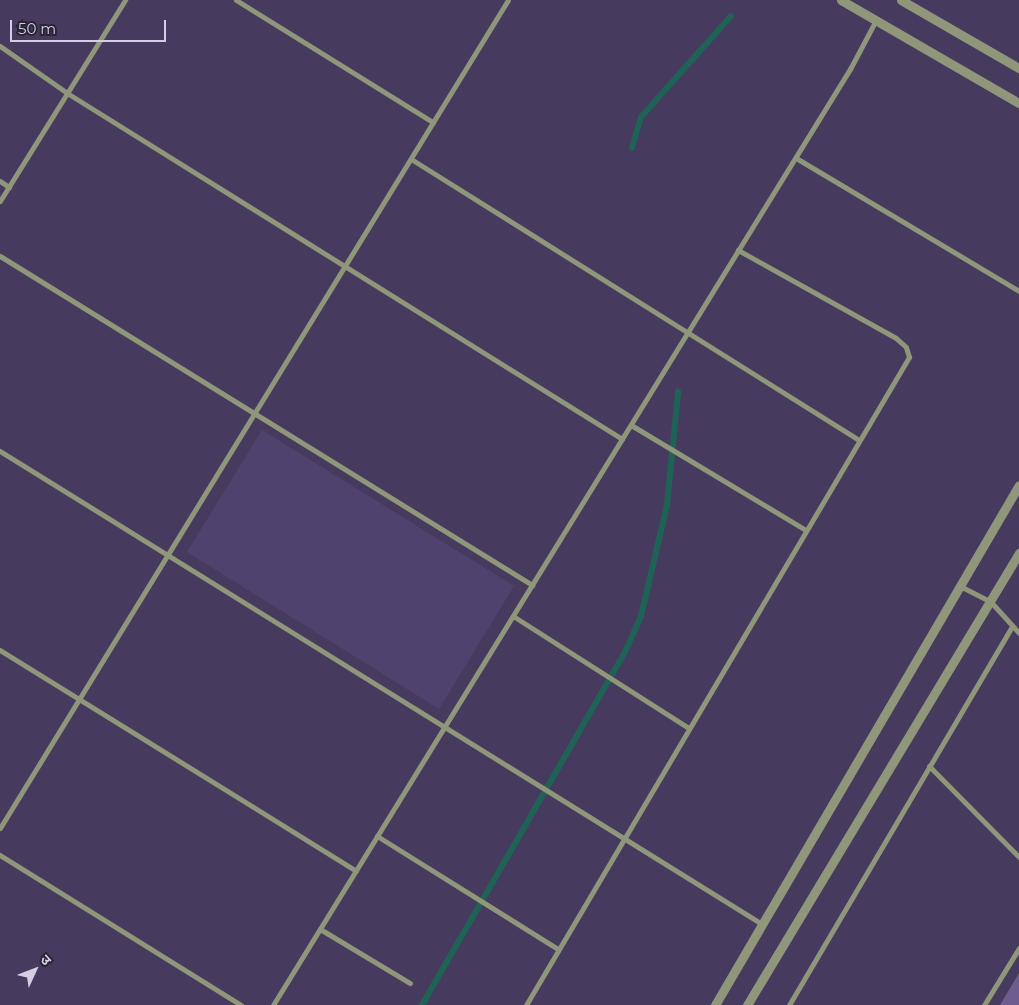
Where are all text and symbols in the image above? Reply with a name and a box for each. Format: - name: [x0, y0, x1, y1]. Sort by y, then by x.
- scale bar: [12, 10, 169, 42]
- text: 50 m: [18, 19, 56, 38]
- north arrow: [10, 945, 60, 995]
- text: उ: [37, 951, 55, 969]

